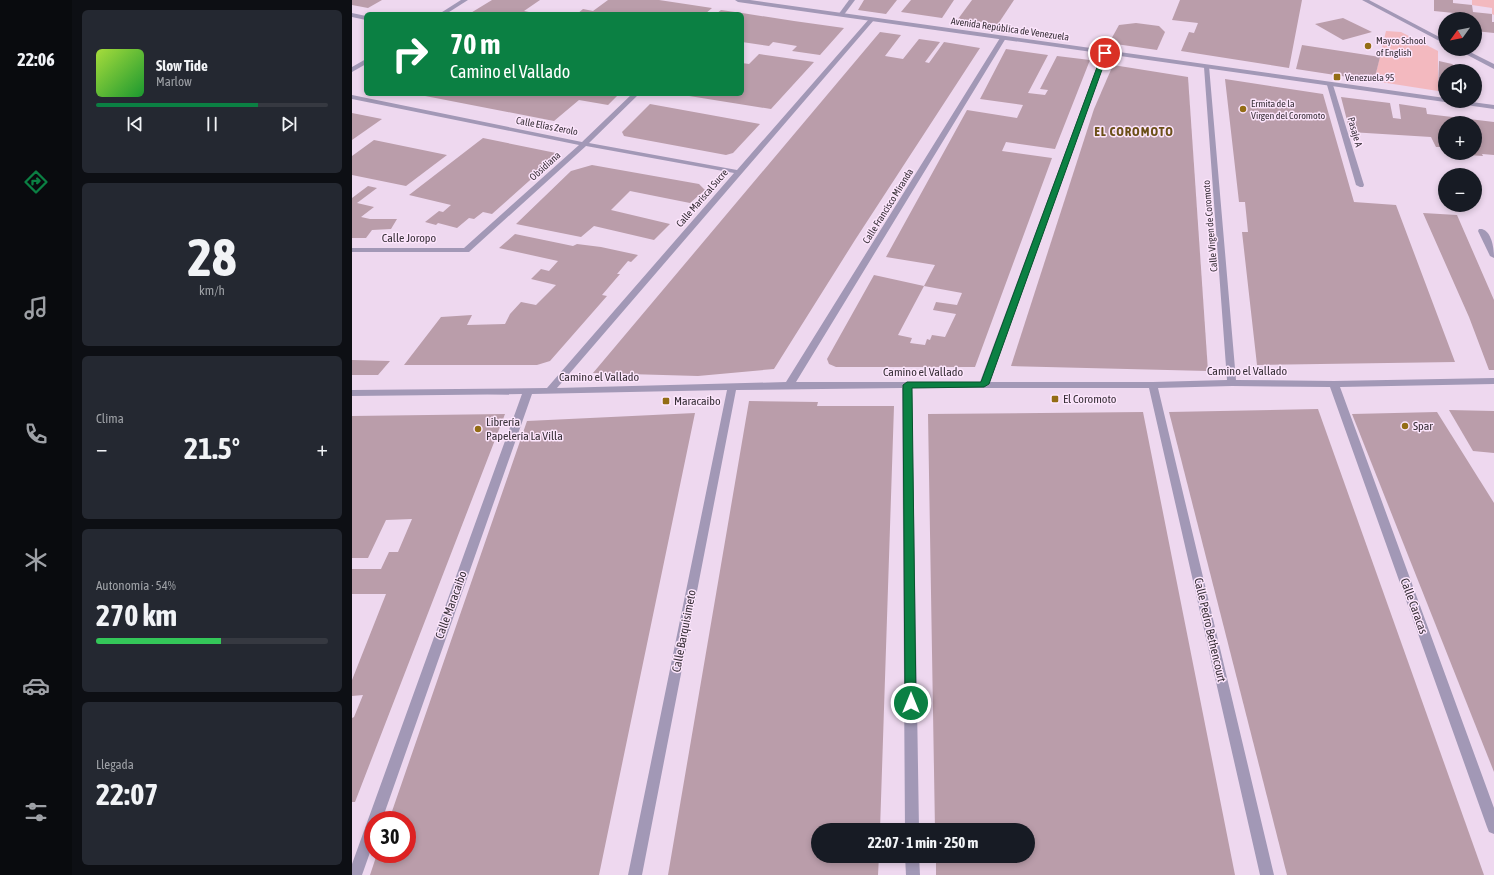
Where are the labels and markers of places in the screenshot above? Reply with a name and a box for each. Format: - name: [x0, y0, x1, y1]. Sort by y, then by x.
- place label: Mayco School of English: [1376, 35, 1426, 58]
- pin: [1088, 36, 1122, 70]
- marker: Mayco School of English: [1363, 41, 1373, 51]
- marker: Venezuela 95: [1332, 72, 1342, 82]
- place label: Venezuela 95: [1345, 72, 1395, 83]
- place label: Ermita de la Virgen del Coromoto: [1251, 98, 1326, 121]
- marker: Ermita de la Virgen del Coromoto: [1238, 104, 1248, 114]
- place label: El Coromoto: [1063, 392, 1117, 406]
- place label: Maracaibo: [674, 394, 721, 408]
- marker: El Coromoto: [1050, 394, 1060, 404]
- marker: Maracaibo: [661, 396, 671, 406]
- place label: Librería Papelería La Villa: [486, 415, 563, 443]
- place label: Spar: [1413, 419, 1433, 433]
- marker: Spar: [1400, 421, 1410, 431]
- marker: Librería Papelería La Villa: [473, 424, 483, 434]

